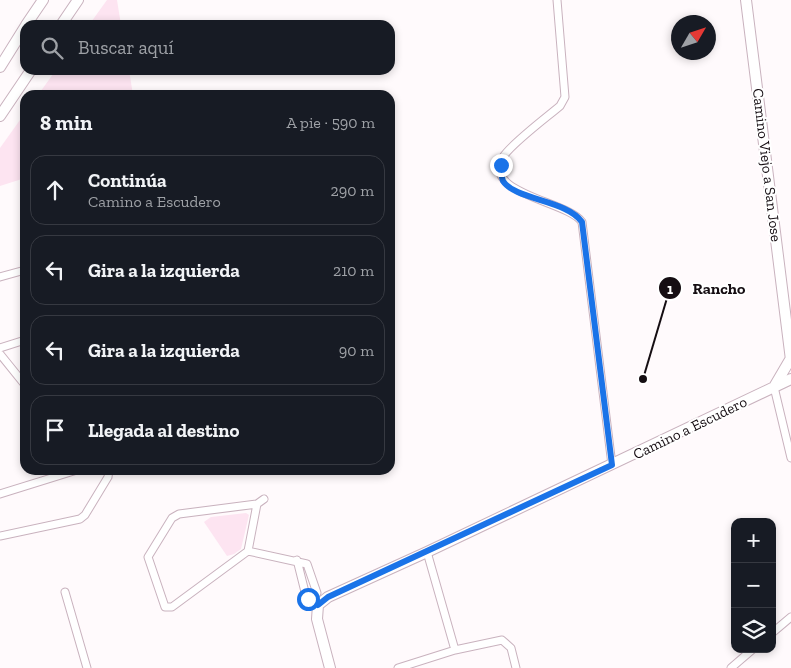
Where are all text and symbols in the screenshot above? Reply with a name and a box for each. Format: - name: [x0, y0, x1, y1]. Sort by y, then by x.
- north arrow: [671, 15, 716, 60]
- search box: [20, 20, 395, 75]
- icon: search: [38, 34, 66, 62]
- text: Buscar aquí: [78, 36, 174, 59]
- street label: Camino Viejo a San Jose: [749, 87, 785, 243]
- text: 8 min: [40, 110, 92, 135]
- text: A pie · 590 m: [287, 113, 375, 132]
- route end: [490, 154, 513, 177]
- text: Continúa: [88, 169, 167, 192]
- icon: ahead: [41, 176, 69, 204]
- text: 290 m: [331, 181, 374, 200]
- text: Camino a Escudero: [88, 192, 221, 211]
- icon: left: [41, 256, 69, 284]
- text: Gira a la izquierda: [88, 259, 240, 282]
- text: 210 m: [333, 261, 374, 280]
- callout: Rancho: [658, 273, 756, 304]
- text: Rancho: [693, 279, 746, 298]
- text: 1: [667, 280, 673, 298]
- icon: left: [41, 336, 69, 364]
- text: Gira a la izquierda: [88, 339, 240, 362]
- text: 90 m: [339, 341, 374, 360]
- street label: Camino a Escudero: [630, 393, 750, 463]
- icon: arrive: [41, 416, 69, 444]
- text: Llegada al destino: [88, 419, 239, 442]
- map controls: [731, 518, 776, 653]
- button: +: [731, 518, 776, 563]
- button: −: [731, 563, 776, 608]
- route start: [297, 588, 320, 611]
- button: layers: [731, 608, 776, 653]

